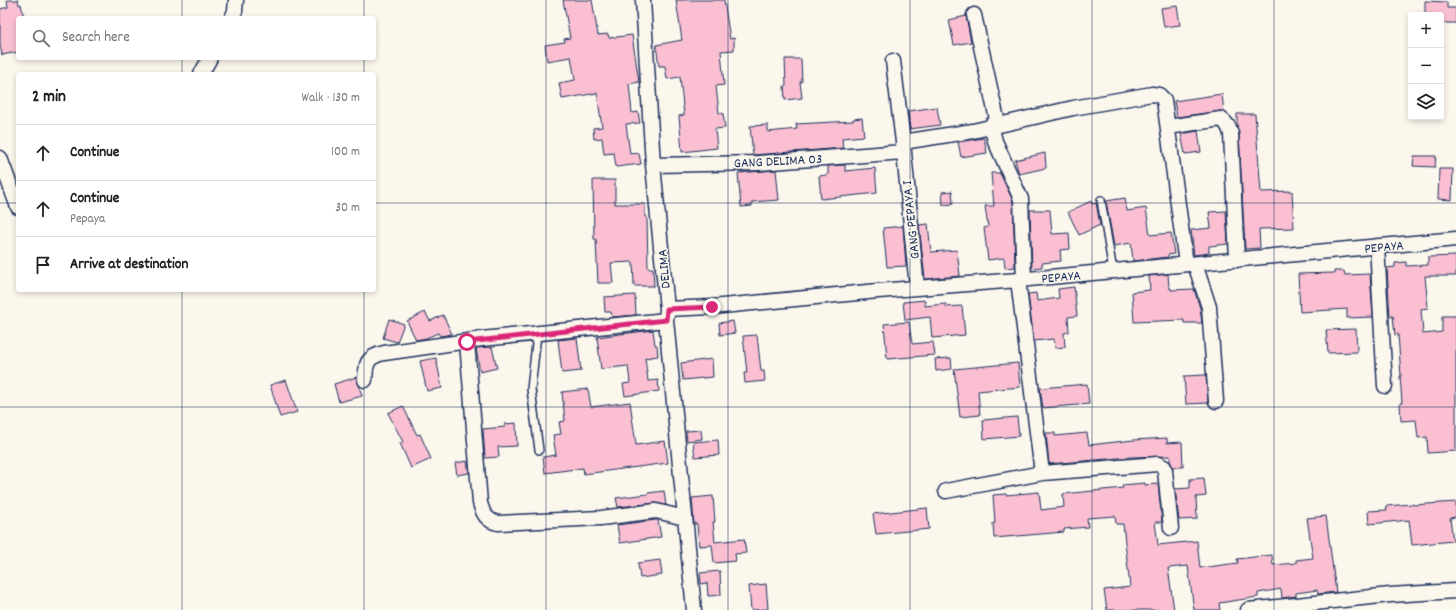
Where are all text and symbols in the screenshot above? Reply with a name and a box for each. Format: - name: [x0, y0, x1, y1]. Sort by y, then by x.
- map controls: [1408, 12, 1444, 120]
- button: +: [1408, 12, 1444, 48]
- search box: [16, 16, 376, 60]
- icon: search: [30, 27, 52, 49]
- text: Search here: [62, 27, 130, 49]
- button: −: [1408, 48, 1444, 84]
- button: layers: [1408, 84, 1444, 120]
- text: 2 min: [32, 86, 66, 110]
- text: Walk · 130 m: [301, 89, 360, 108]
- icon: ahead: [32, 142, 54, 164]
- text: Continue: [70, 142, 119, 164]
- text: 100 m: [331, 143, 360, 162]
- street label: GANG DELIMA 03: [733, 150, 823, 174]
- street label: GANG PEPAYA I: [898, 179, 926, 260]
- text: Continue: [70, 188, 119, 210]
- icon: ahead: [32, 198, 54, 220]
- text: 30 m: [335, 199, 360, 218]
- text: Pepaya: [70, 210, 105, 229]
- street label: PEPAYA: [1364, 236, 1405, 260]
- street label: DELIMA: [653, 248, 677, 289]
- icon: arrive: [32, 254, 54, 276]
- text: Arrive at destination: [70, 254, 188, 276]
- street label: PEPAYA: [1041, 266, 1082, 290]
- route end: [703, 298, 721, 316]
- route start: [458, 333, 476, 351]

